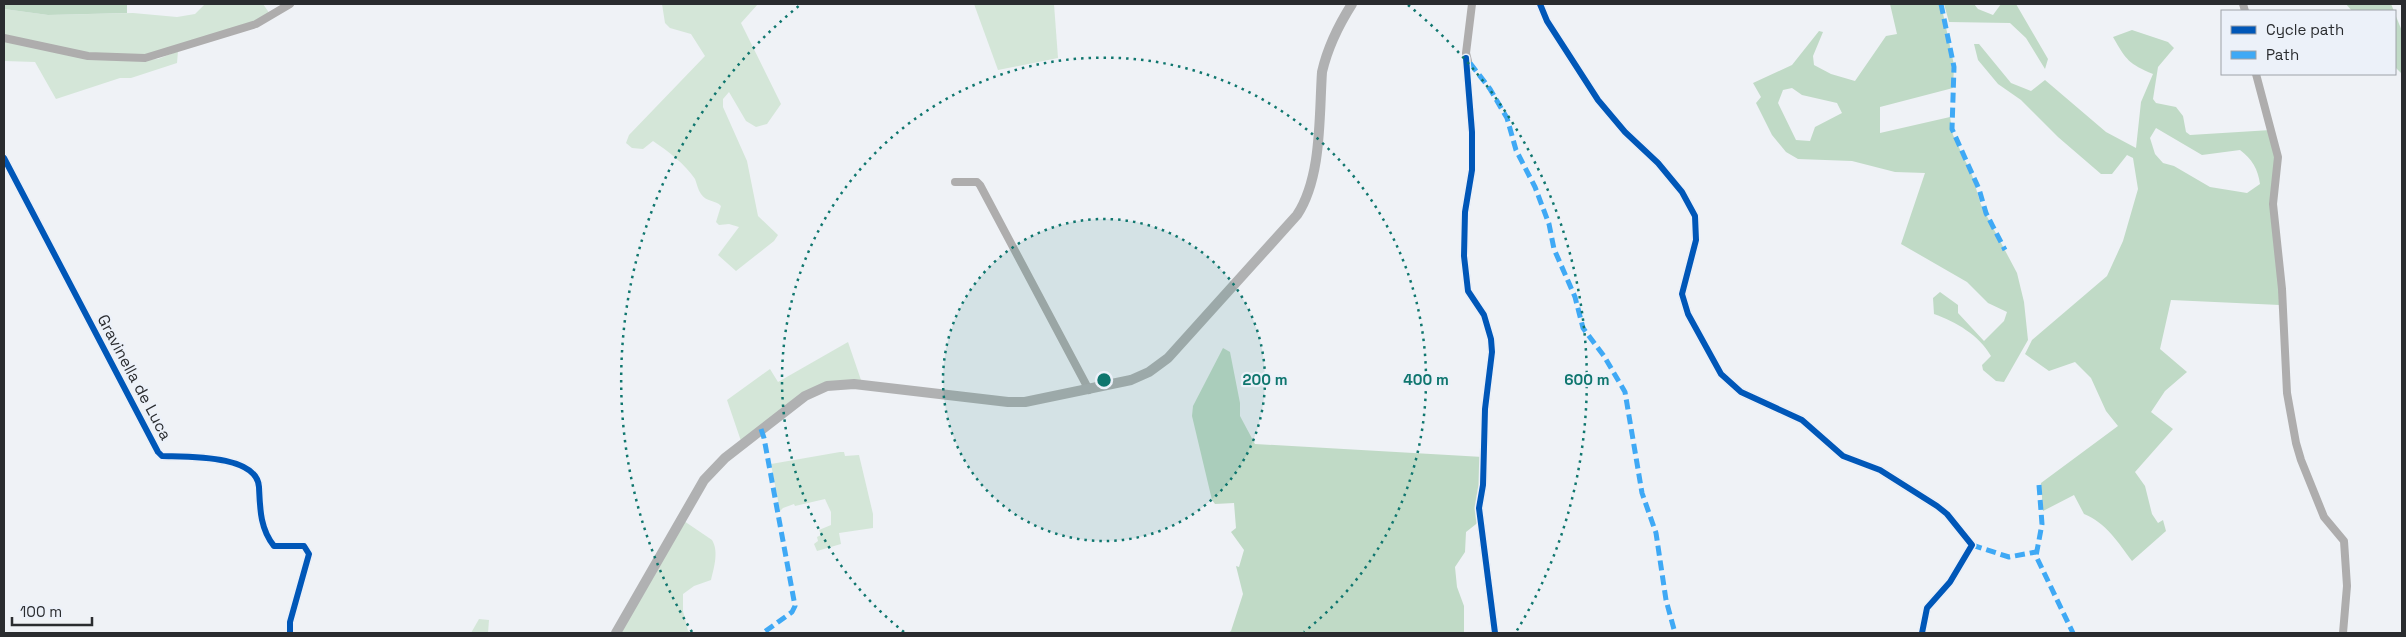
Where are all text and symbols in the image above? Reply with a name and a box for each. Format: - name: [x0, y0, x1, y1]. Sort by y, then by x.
- legend: [2221, 10, 2396, 75]
- text: Cycle path: [2266, 20, 2344, 39]
- text: Path: [2266, 45, 2299, 64]
- street label: Gravinella de Luca: [93, 311, 177, 444]
- text: 200 m: [1243, 370, 1287, 389]
- text: 400 m: [1403, 370, 1449, 389]
- text: 600 m: [1564, 370, 1610, 389]
- centre of rings: [1095, 371, 1113, 389]
- scale bar: [12, 594, 92, 626]
- text: 100 m: [20, 602, 62, 621]

